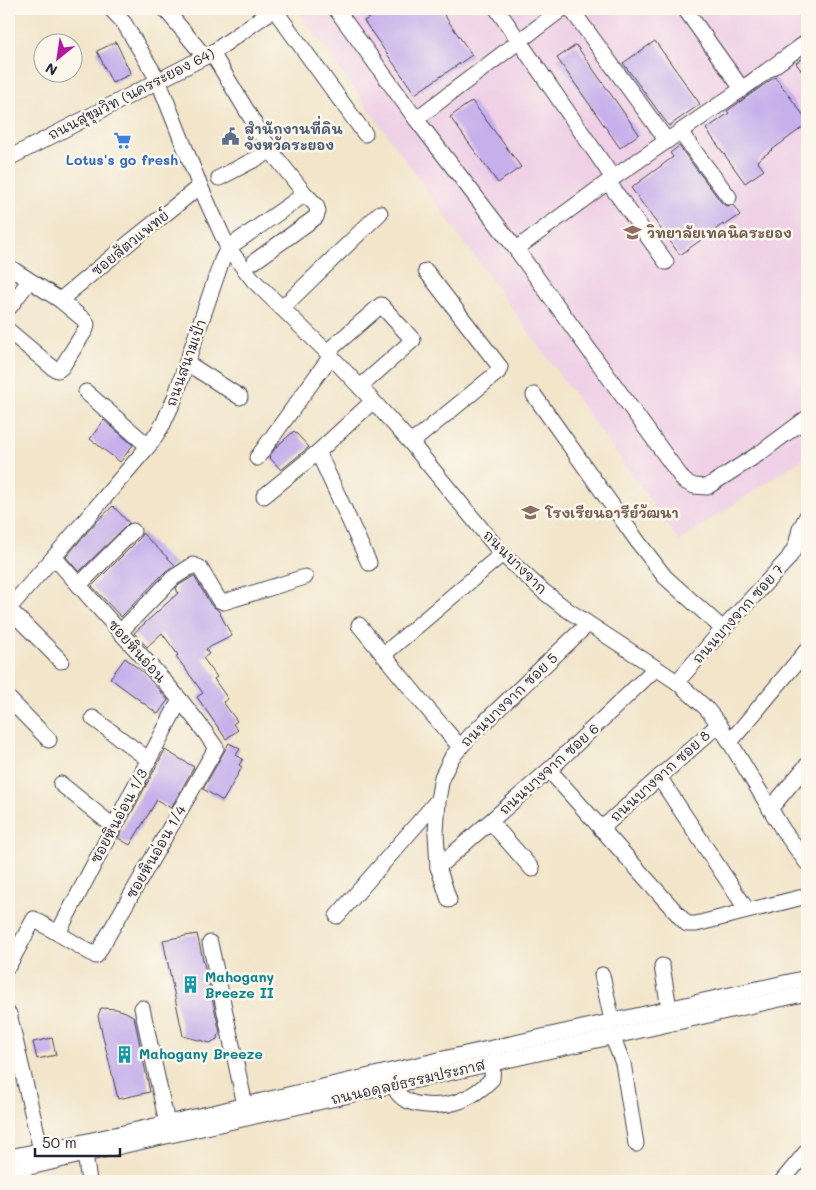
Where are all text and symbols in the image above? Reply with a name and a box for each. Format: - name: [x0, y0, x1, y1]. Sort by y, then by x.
- north arrow: [32, 32, 82, 82]
- street label: ถนนสุขุมวิท (นครระยอง 64): [44, 43, 218, 146]
- text: N: [42, 59, 61, 81]
- place label: สำนักงานที่ดิน จังหวัดระยอง: [244, 115, 343, 154]
- public building icon: สำนักงานที่ดิน จังหวัดระยอง: [220, 127, 240, 147]
- supermarket icon: Lotus's go fresh: [112, 130, 132, 150]
- place label: Lotus's go fresh: [66, 150, 178, 169]
- street label: ซอยสัตวแพทย์: [87, 205, 173, 280]
- school or university icon: วิทยาลัยเทคนิคระยอง: [623, 223, 643, 243]
- place label: วิทยาลัยเทคนิคระยอง: [646, 223, 792, 242]
- street label: ถนนสนามเป้า: [161, 317, 210, 409]
- school or university icon: โรงเรียนอารีย์วัฒนา: [521, 503, 541, 523]
- place label: โรงเรียนอารีย์วัฒนา: [544, 503, 679, 522]
- street label: ถนนบางจาก: [479, 525, 552, 598]
- street label: ถนนบางจาก ซอย 7: [688, 560, 788, 667]
- street label: ซอยหินอ่อน: [104, 615, 171, 686]
- street label: ถนนบางจาก ซอย 5: [456, 648, 561, 751]
- street label: ถนนบางจาก ซอย 6: [495, 719, 603, 819]
- street label: ถนนบางจาก ซอย 8: [606, 726, 714, 826]
- street label: ซอยหินอ่อน 1/3: [86, 765, 152, 866]
- street label: ซอยหินอ่อน 1/4: [121, 801, 190, 902]
- place label: Mahogany Breeze II: [205, 967, 275, 1002]
- building icon: Mahogany Breeze II: [181, 975, 201, 995]
- building icon: Mahogany Breeze: [115, 1044, 135, 1064]
- place label: Mahogany Breeze: [139, 1044, 263, 1063]
- street label: ถนนอดุลย์ธรรมประภาส: [329, 1055, 487, 1110]
- scale bar: [35, 1125, 120, 1157]
- text: 50 m: [42, 1132, 77, 1152]

